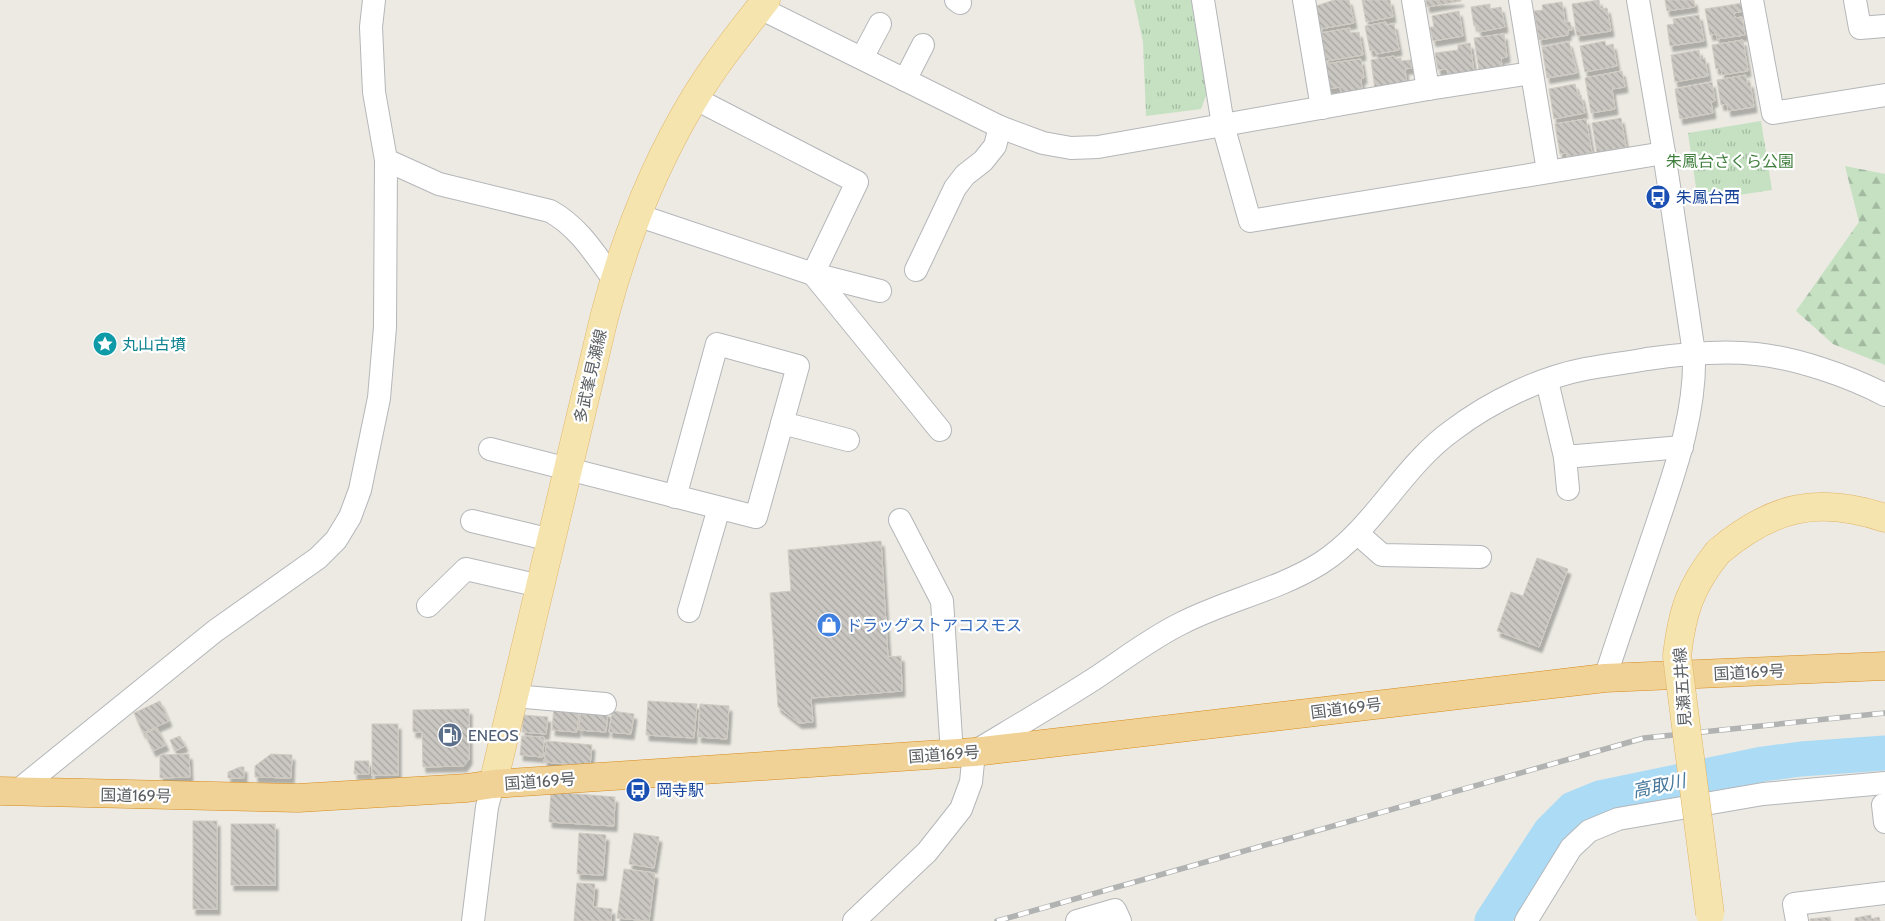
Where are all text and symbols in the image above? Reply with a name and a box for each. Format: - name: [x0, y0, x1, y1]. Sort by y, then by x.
- park label: 朱鳳台さくら公園: [1666, 152, 1794, 171]
- bus stop icon: 朱鳳台西: [1645, 184, 1671, 210]
- place label: 朱鳳台西: [1676, 188, 1740, 207]
- street label: 多武峯見瀬線: [570, 327, 611, 425]
- place icon: 丸山古墳: [92, 331, 118, 357]
- place label: 丸山古墳: [122, 335, 186, 354]
- shop icon: ドラッグストアコスモス: [816, 612, 842, 638]
- place label: ドラッグストアコスモス: [846, 616, 1022, 635]
- street label: 見瀬五井線: [1670, 646, 1695, 728]
- street label: 国道169号: [1713, 661, 1785, 684]
- street label: 国道169号: [1309, 695, 1383, 722]
- fuel station icon: ENEOS: [437, 722, 463, 748]
- place label: ENEOS: [468, 726, 518, 745]
- street label: 国道169号: [908, 743, 980, 766]
- water label: 高取川: [1630, 769, 1690, 802]
- street label: 国道169号: [504, 770, 576, 793]
- bus stop icon: 岡寺駅: [625, 777, 651, 803]
- place label: 岡寺駅: [656, 781, 704, 800]
- street label: 国道169号: [100, 785, 172, 806]

